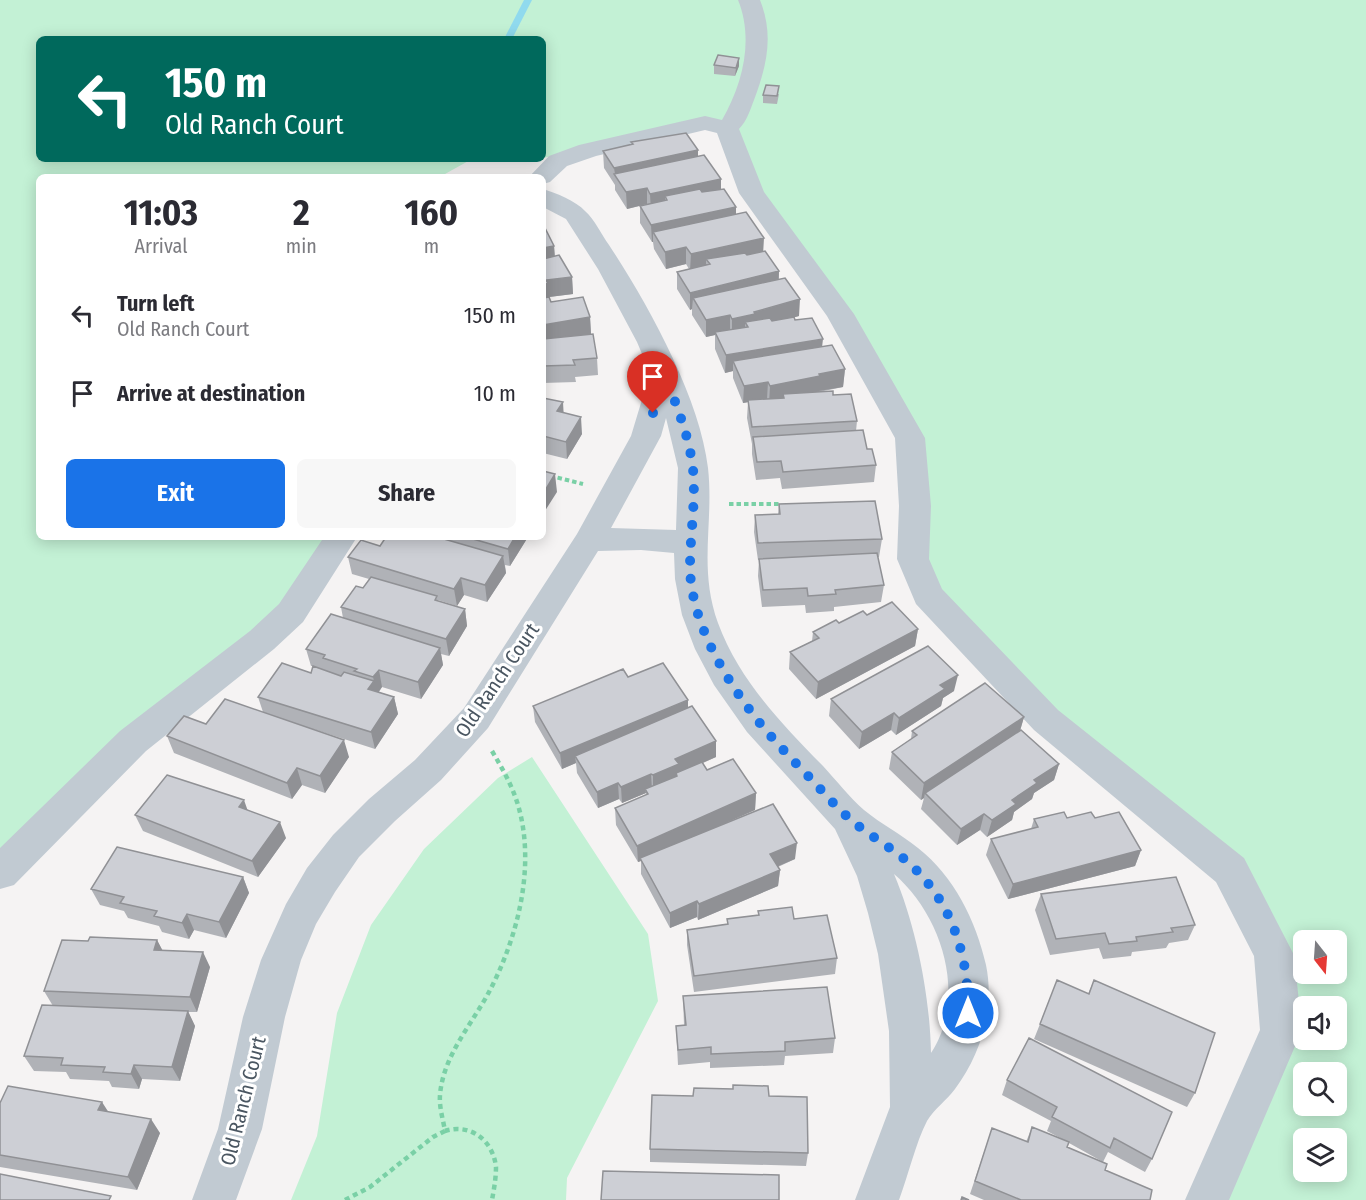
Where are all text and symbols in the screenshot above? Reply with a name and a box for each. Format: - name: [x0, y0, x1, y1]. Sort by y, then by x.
- text: 150 m: [165, 58, 267, 108]
- icon: left: [66, 60, 144, 138]
- text: Old Ranch Court: [165, 109, 344, 141]
- text: 11:03: [124, 191, 198, 235]
- text: 2: [293, 191, 310, 235]
- text: 160: [405, 191, 458, 235]
- text: Arrival: [134, 234, 187, 258]
- text: min: [286, 234, 317, 258]
- text: m: [424, 234, 439, 258]
- text: Turn left: [117, 290, 195, 317]
- icon: left: [66, 299, 99, 332]
- text: 150 m: [464, 302, 516, 329]
- text: Old Ranch Court: [117, 317, 249, 341]
- pin: [627, 351, 678, 413]
- icon: arrive: [636, 360, 669, 393]
- icon: arrive: [66, 377, 99, 410]
- text: Arrive at destination: [117, 380, 305, 407]
- text: 10 m: [474, 380, 516, 407]
- button: Exit: [66, 459, 285, 528]
- button: Share: [297, 459, 516, 528]
- street label: Old Ranch Court: [450, 618, 544, 742]
- north arrow: [1293, 930, 1347, 984]
- map controls: [1293, 930, 1347, 1182]
- position arrow: [936, 981, 1000, 1045]
- button: sound: [1293, 996, 1347, 1050]
- street label: Old Ranch Court: [215, 1033, 271, 1168]
- button: search: [1293, 1062, 1347, 1116]
- button: layers: [1293, 1128, 1347, 1182]

